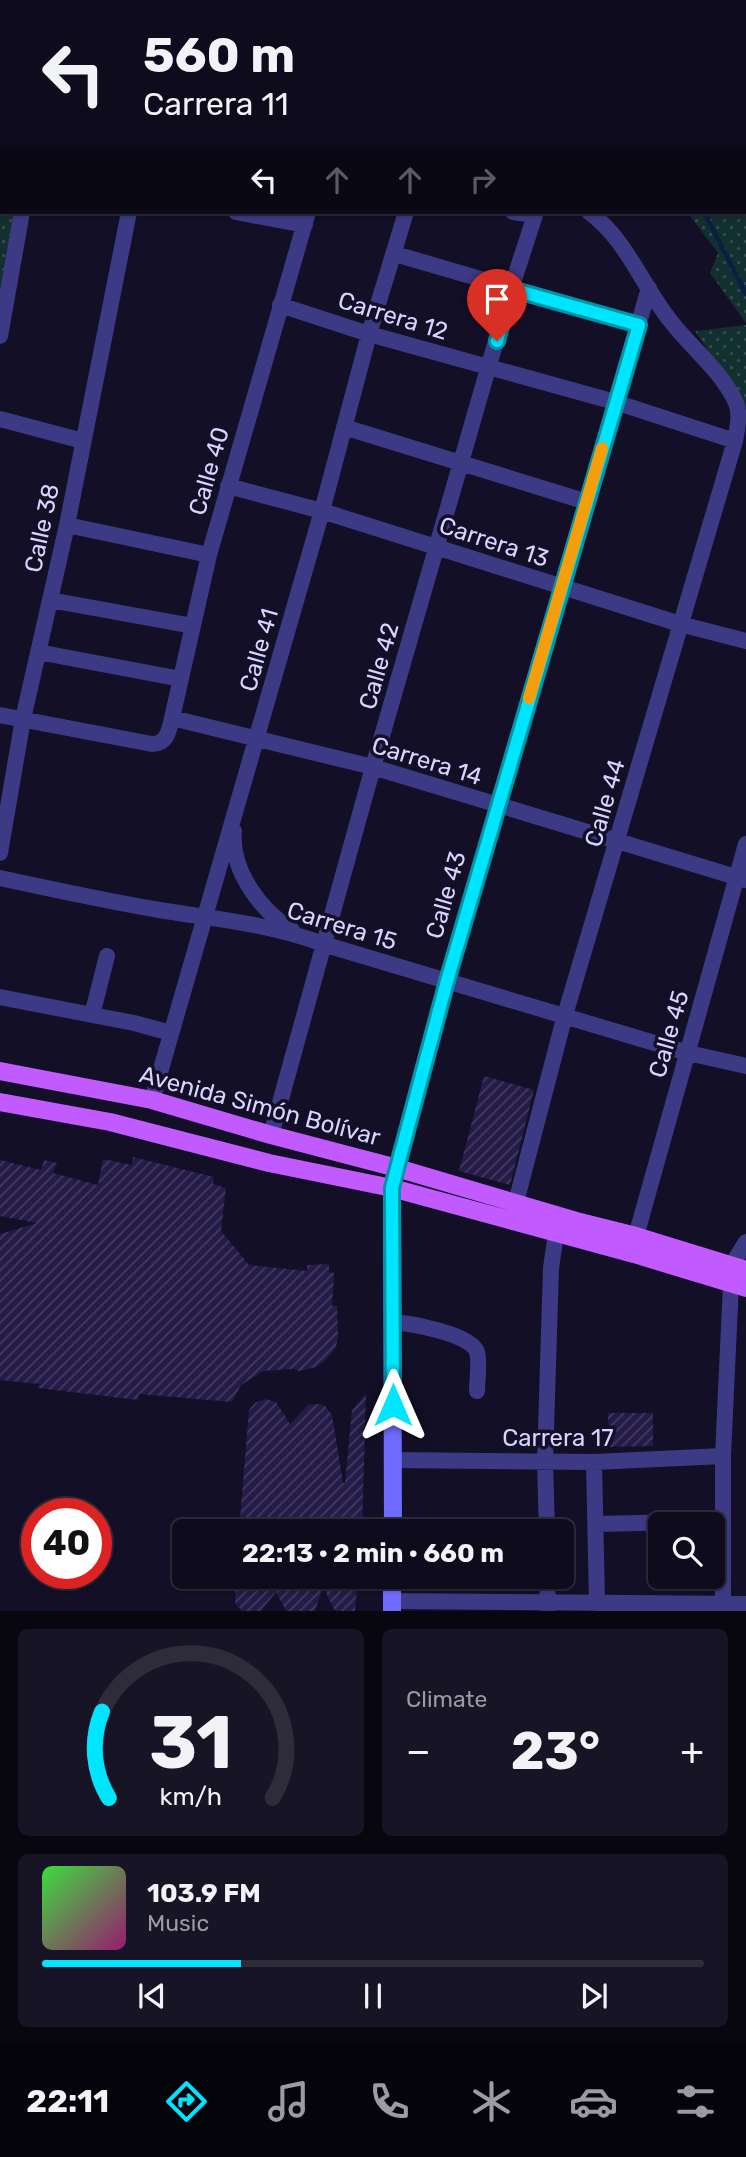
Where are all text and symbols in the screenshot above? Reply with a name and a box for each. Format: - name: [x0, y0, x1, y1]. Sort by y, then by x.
- text: 560 m: [143, 26, 295, 84]
- icon: left: [28, 28, 119, 119]
- text: Carrera 11: [143, 85, 289, 123]
- icon: left: [245, 161, 283, 199]
- icon: ahead: [318, 161, 356, 199]
- icon: ahead: [391, 161, 429, 199]
- icon: right: [464, 161, 502, 199]
- pin: [467, 269, 527, 341]
- icon: arrive: [478, 280, 516, 318]
- street label: Carrera 12: [335, 286, 451, 346]
- street label: Calle 40: [183, 424, 235, 518]
- street label: Calle 38: [19, 481, 65, 575]
- street label: Carrera 13: [436, 511, 552, 573]
- street label: Calle 41: [234, 605, 284, 695]
- street label: Calle 42: [353, 619, 405, 713]
- street label: Carrera 14: [368, 731, 486, 791]
- street label: Calle 44: [579, 756, 631, 850]
- street label: Calle 43: [420, 848, 472, 942]
- street label: Carrera 15: [284, 896, 400, 956]
- street label: Calle 45: [643, 987, 695, 1081]
- street label: Avenida Simón Bolívar: [136, 1060, 384, 1152]
- position arrow: [356, 1368, 430, 1442]
- street label: Carrera 17: [502, 1424, 614, 1452]
- speed limit sign: 40: [21, 1498, 112, 1589]
- map controls: [648, 1512, 725, 1589]
- button: search: [648, 1512, 725, 1589]
- text: 22:13 · 2 min · 660 m: [242, 1538, 504, 1569]
- text: Climate: [406, 1685, 487, 1713]
- text: 31: [149, 1701, 233, 1787]
- text: 23°: [511, 1720, 600, 1782]
- text: −: [406, 1728, 431, 1774]
- text: +: [680, 1728, 704, 1774]
- text: km/h: [160, 1782, 222, 1811]
- text: 103.9 FM: [147, 1878, 261, 1909]
- text: Music: [147, 1909, 209, 1937]
- icon: previous: [133, 1977, 171, 2015]
- icon: pause: [354, 1977, 392, 2015]
- icon: next: [575, 1977, 613, 2015]
- icon: directions: [162, 2077, 211, 2126]
- icon: music: [264, 2077, 313, 2126]
- icon: phone: [365, 2077, 414, 2126]
- icon: climate: [467, 2077, 516, 2126]
- icon: car: [569, 2077, 618, 2126]
- icon: filters: [671, 2077, 720, 2126]
- text: 22:11: [26, 2082, 109, 2120]

